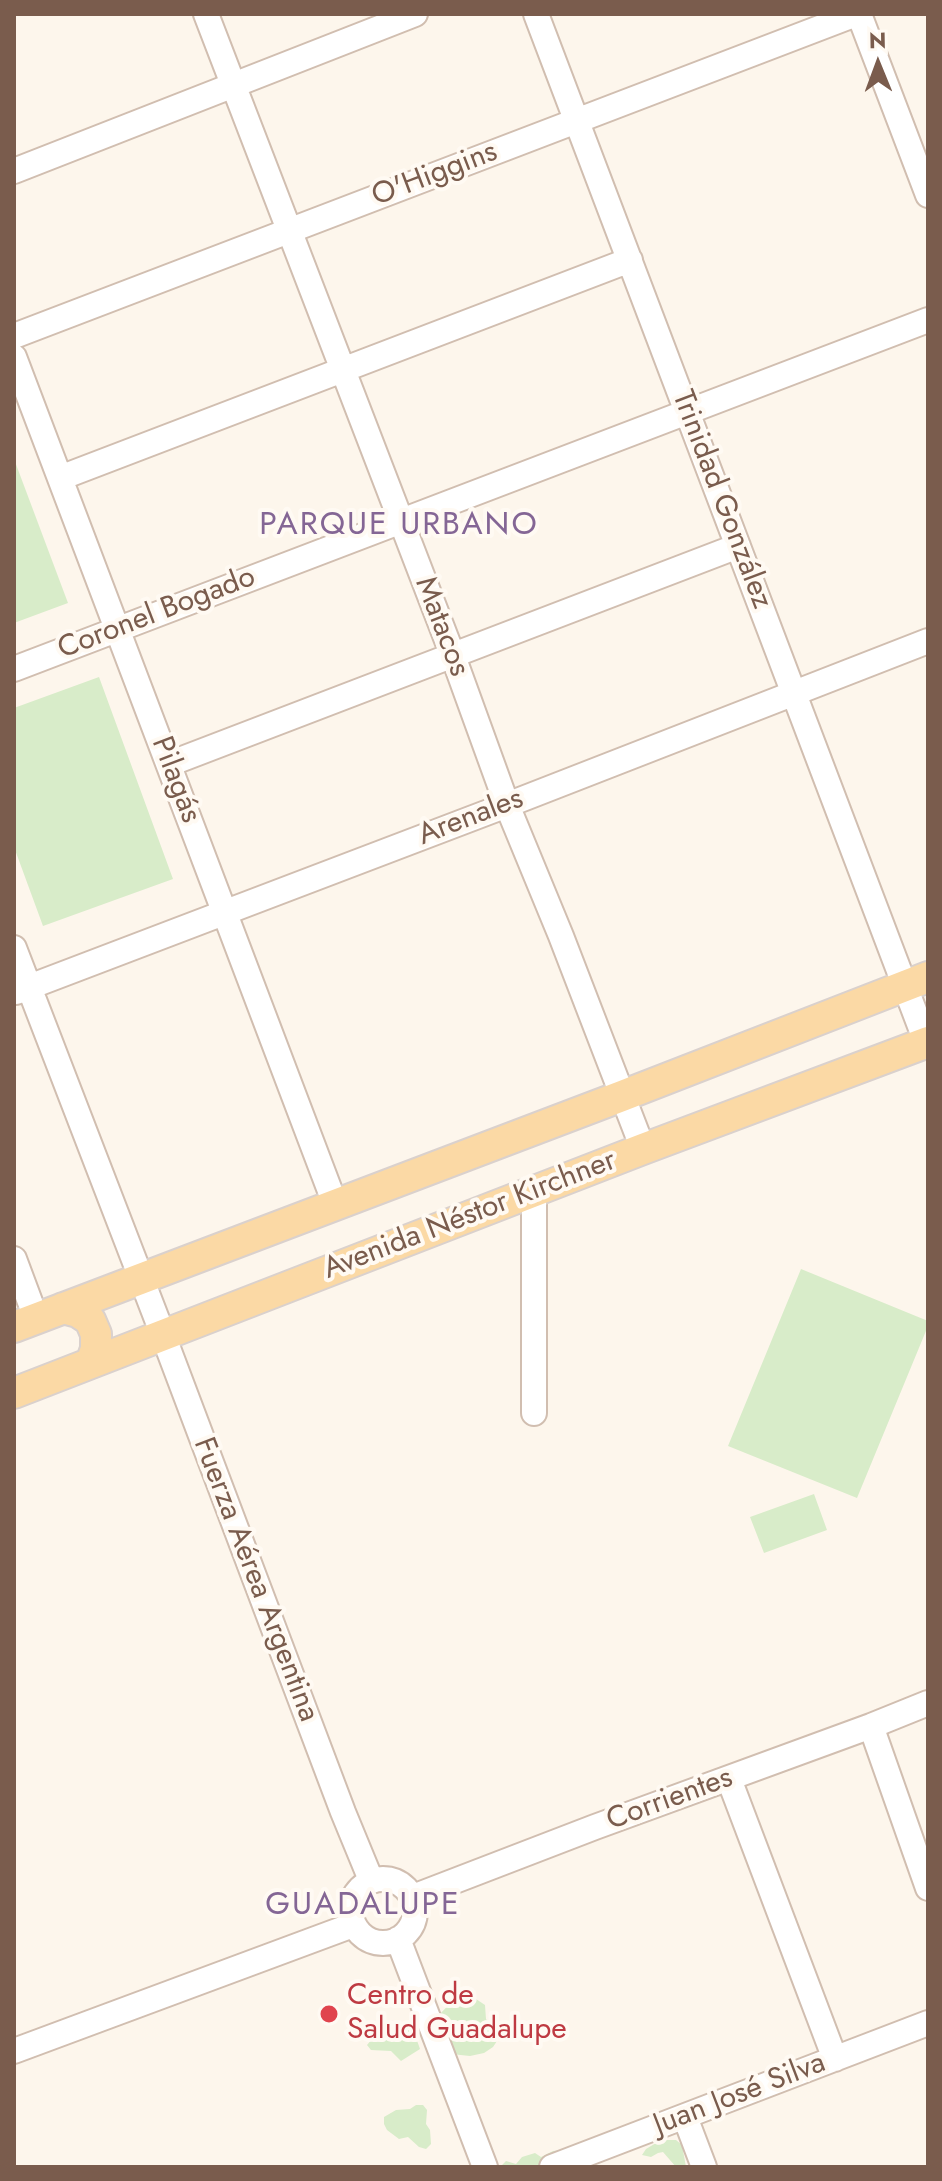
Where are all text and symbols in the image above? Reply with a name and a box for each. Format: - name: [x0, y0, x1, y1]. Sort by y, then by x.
- north arrow: [838, 24, 918, 104]
- text: N: [869, 24, 887, 56]
- street label: O'Higgins: [367, 135, 503, 215]
- street label: Trinidad González: [663, 386, 779, 614]
- district label: PARQUE URBANO: [259, 507, 539, 545]
- street label: Coronel Bogado: [53, 560, 261, 668]
- street label: Matacos: [406, 572, 476, 682]
- street label: Pilagás: [142, 732, 208, 828]
- street label: Arenales: [413, 782, 529, 854]
- street label: Avenida Néstor Kirchner: [319, 1144, 621, 1288]
- street label: Fuerza Aérea Argentina: [184, 1433, 326, 1727]
- street label: Corrientes: [602, 1761, 738, 1839]
- district label: GUADALUPE: [265, 1887, 461, 1925]
- place label: Centro de Salud Guadalupe: [347, 1979, 567, 2050]
- marker: Centro de Salud Guadalupe: [318, 2003, 340, 2025]
- street label: Juan José Silva: [649, 2046, 831, 2144]

